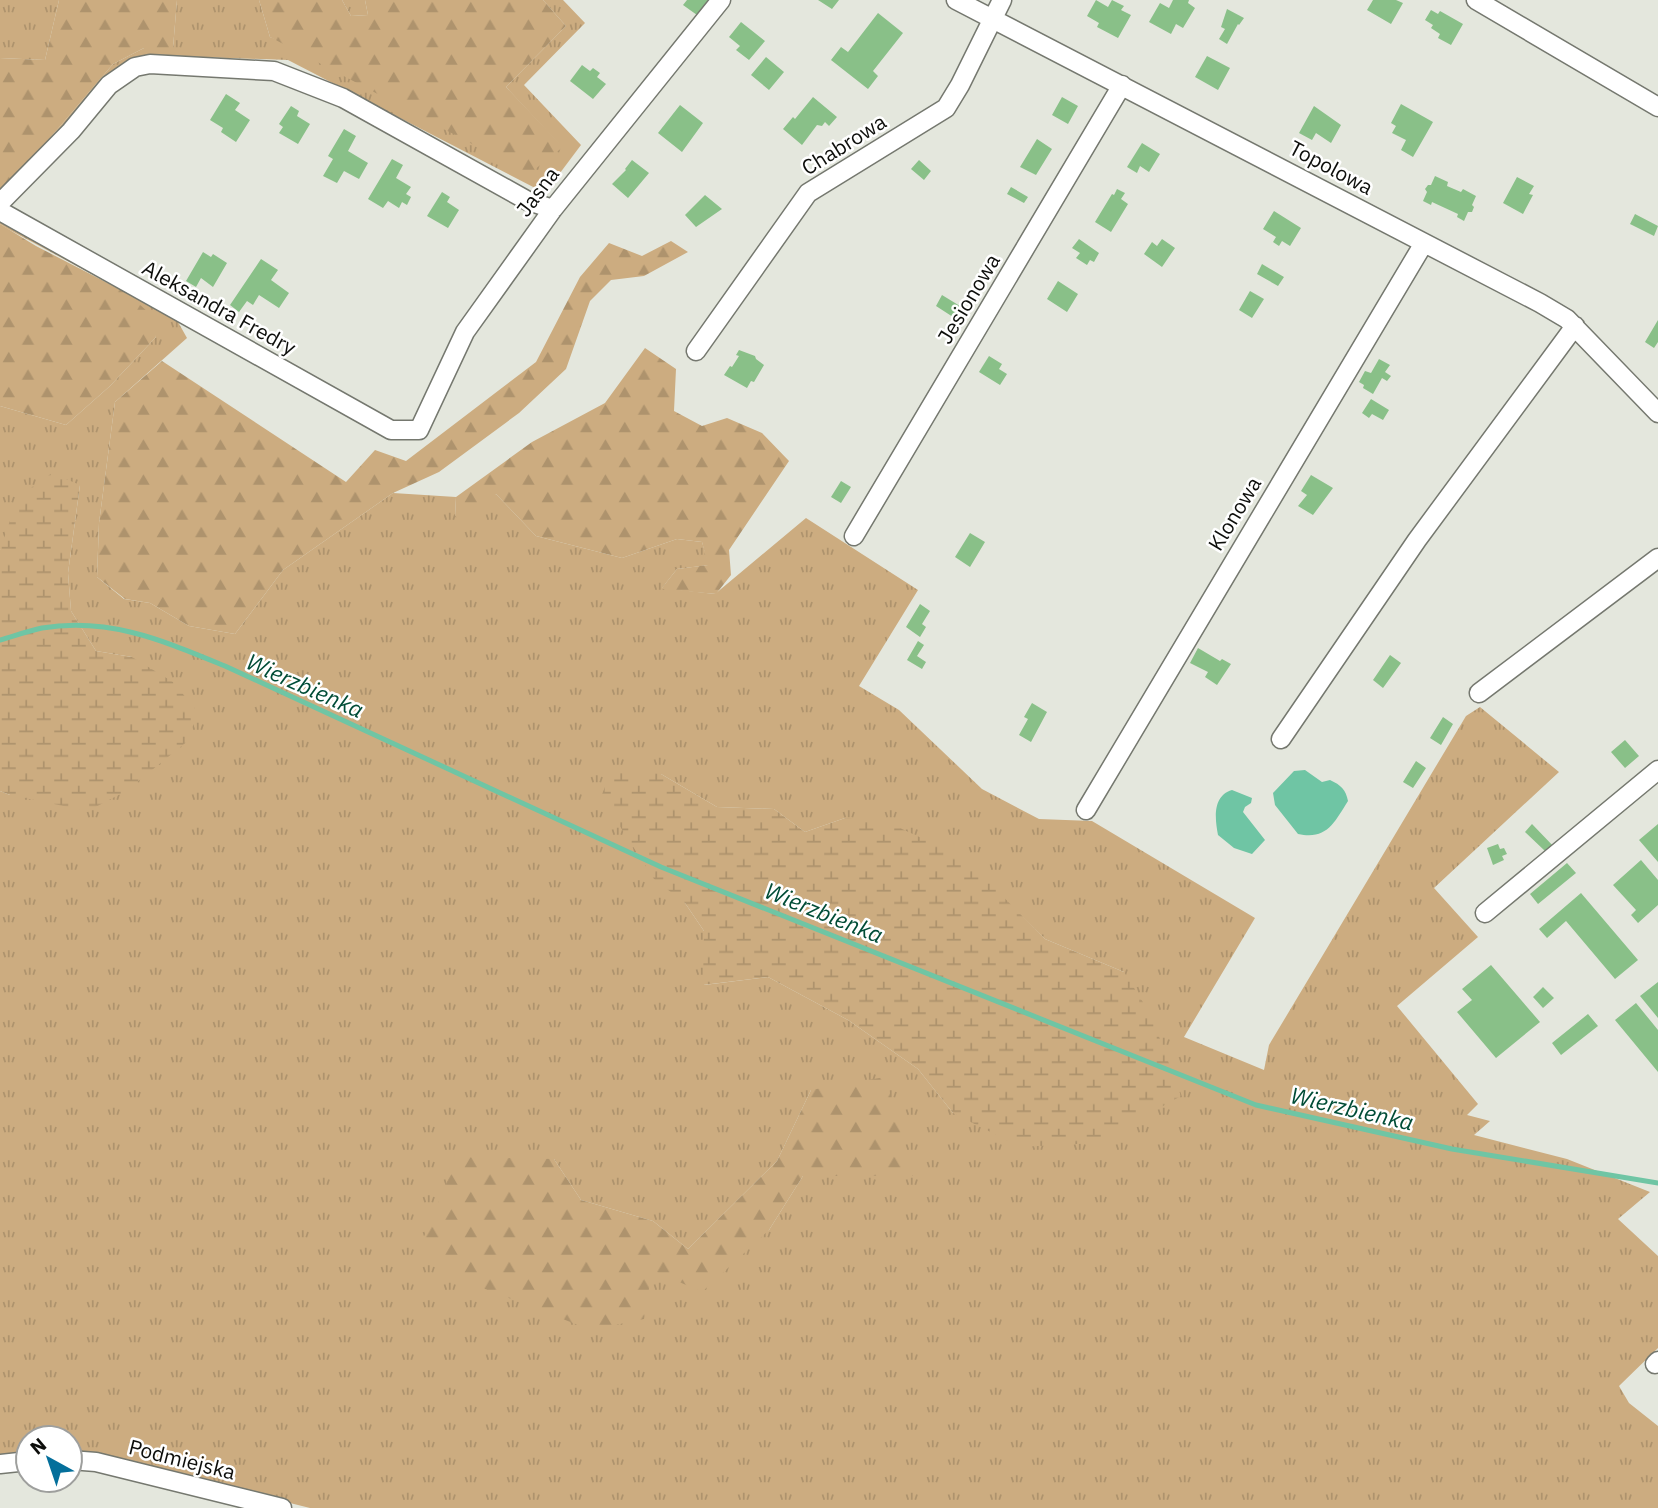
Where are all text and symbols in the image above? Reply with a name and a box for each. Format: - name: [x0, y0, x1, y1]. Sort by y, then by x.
- street label: Chabrowa: [796, 107, 891, 181]
- street label: Topolowa: [1285, 133, 1378, 201]
- street label: Jasna: [509, 161, 565, 222]
- street label: Jesionowa: [930, 248, 1006, 349]
- street label: Aleksandra Fredry: [138, 253, 302, 361]
- street label: Klonowa: [1201, 471, 1267, 556]
- water label: Wierzbienka: [242, 646, 369, 724]
- water label: Wierzbienka: [761, 875, 888, 949]
- water label: Wierzbienka: [1288, 1079, 1417, 1137]
- north arrow: [14, 1424, 84, 1494]
- text: N: [25, 1432, 51, 1460]
- street label: Podmiejska: [126, 1432, 239, 1486]

